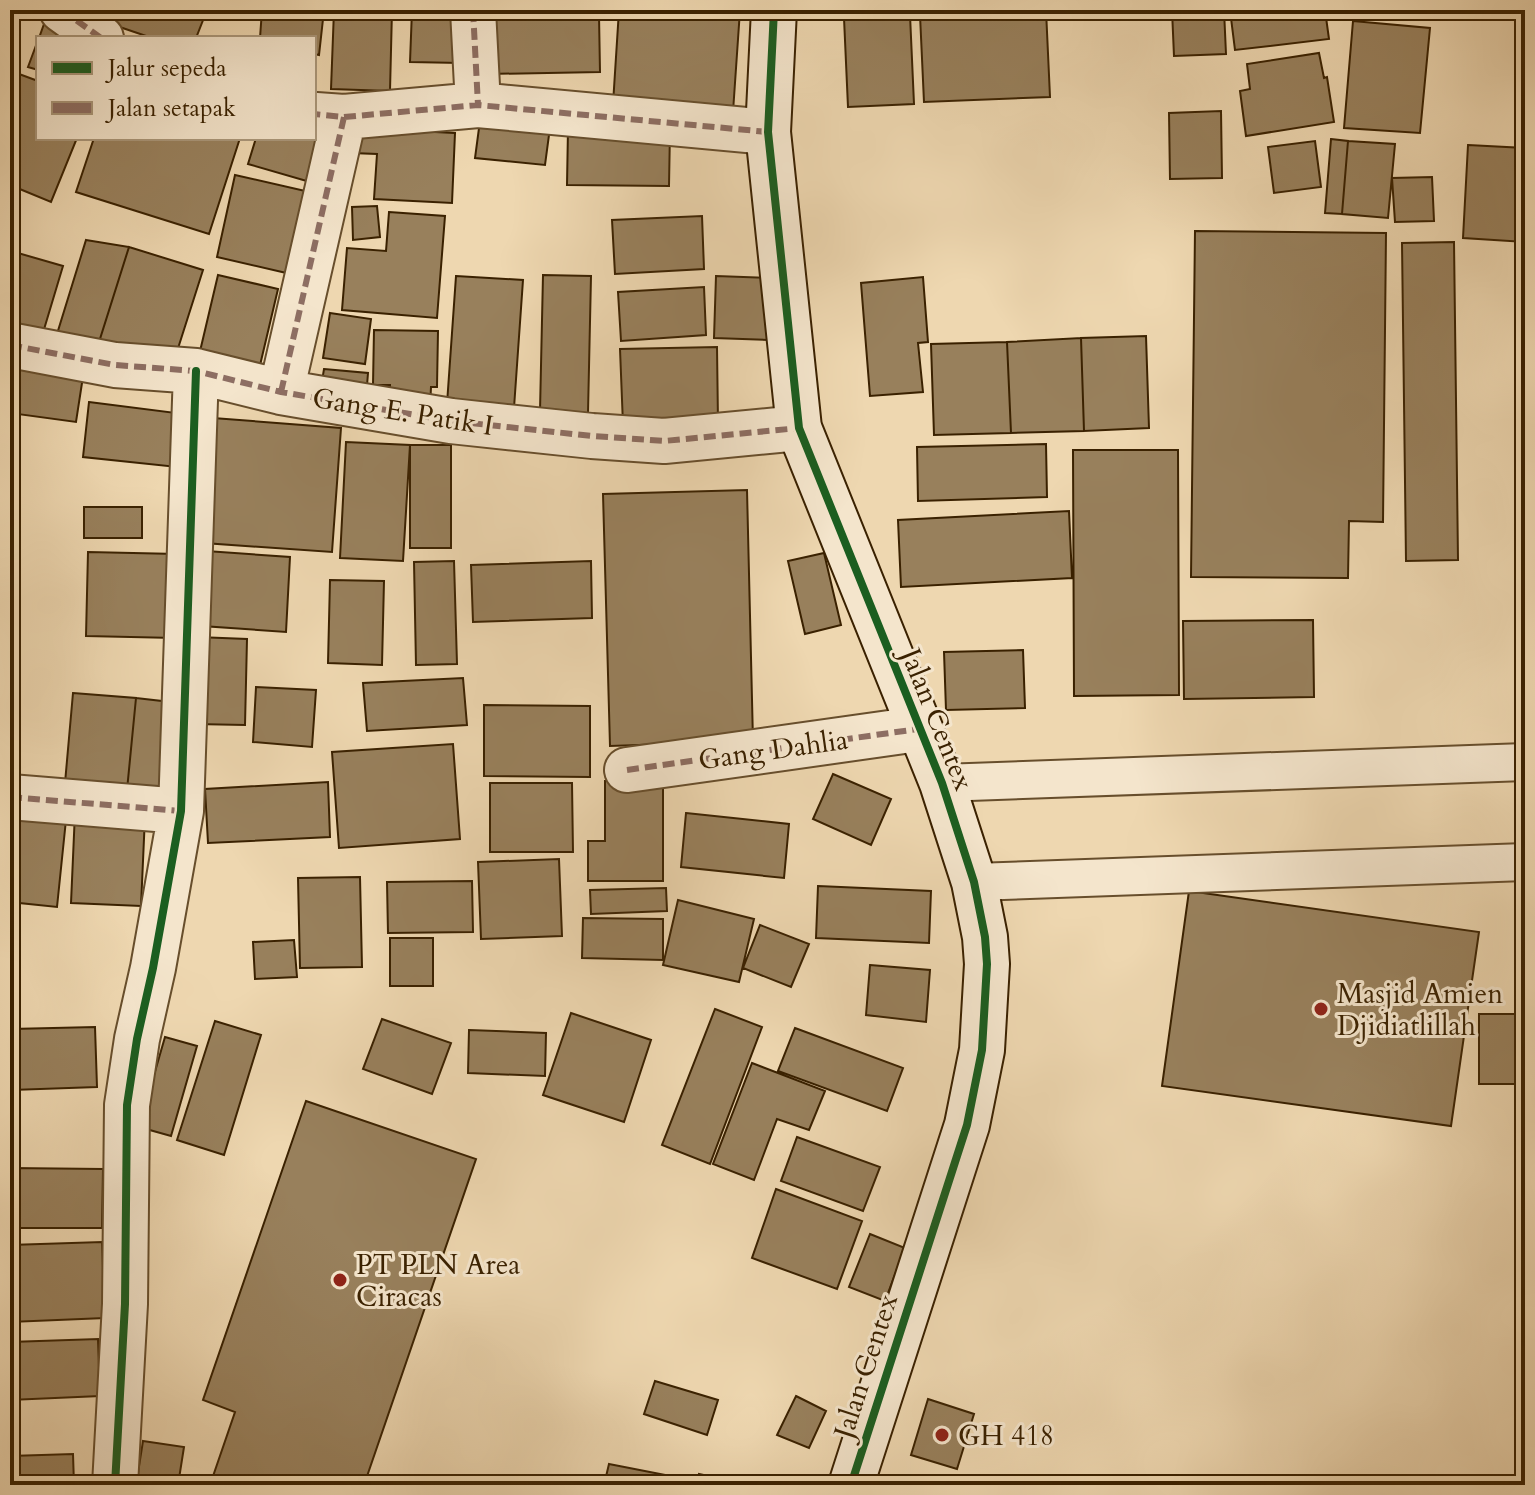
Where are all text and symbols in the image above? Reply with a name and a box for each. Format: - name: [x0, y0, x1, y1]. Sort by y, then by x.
- legend: [36, 36, 316, 140]
- text: Jalur sepeda: [105, 52, 227, 85]
- text: Jalan setapak: [105, 92, 236, 125]
- street label: Gang E. Patik I: [310, 379, 496, 445]
- street label: Jalan Centex: [890, 639, 983, 796]
- street label: Gang Dahlia: [696, 721, 850, 779]
- place label: Masjid Amien Djidiatlillah: [1337, 975, 1503, 1045]
- marker: Masjid Amien Djidiatlillah: [1312, 1000, 1330, 1018]
- place label: PT PLN Area Ciracas: [356, 1246, 520, 1316]
- marker: PT PLN Area Ciracas: [331, 1271, 349, 1289]
- street label: Jalan Centex: [824, 1289, 907, 1447]
- place label: GH 418: [958, 1417, 1054, 1455]
- marker: GH 418: [933, 1426, 951, 1444]

